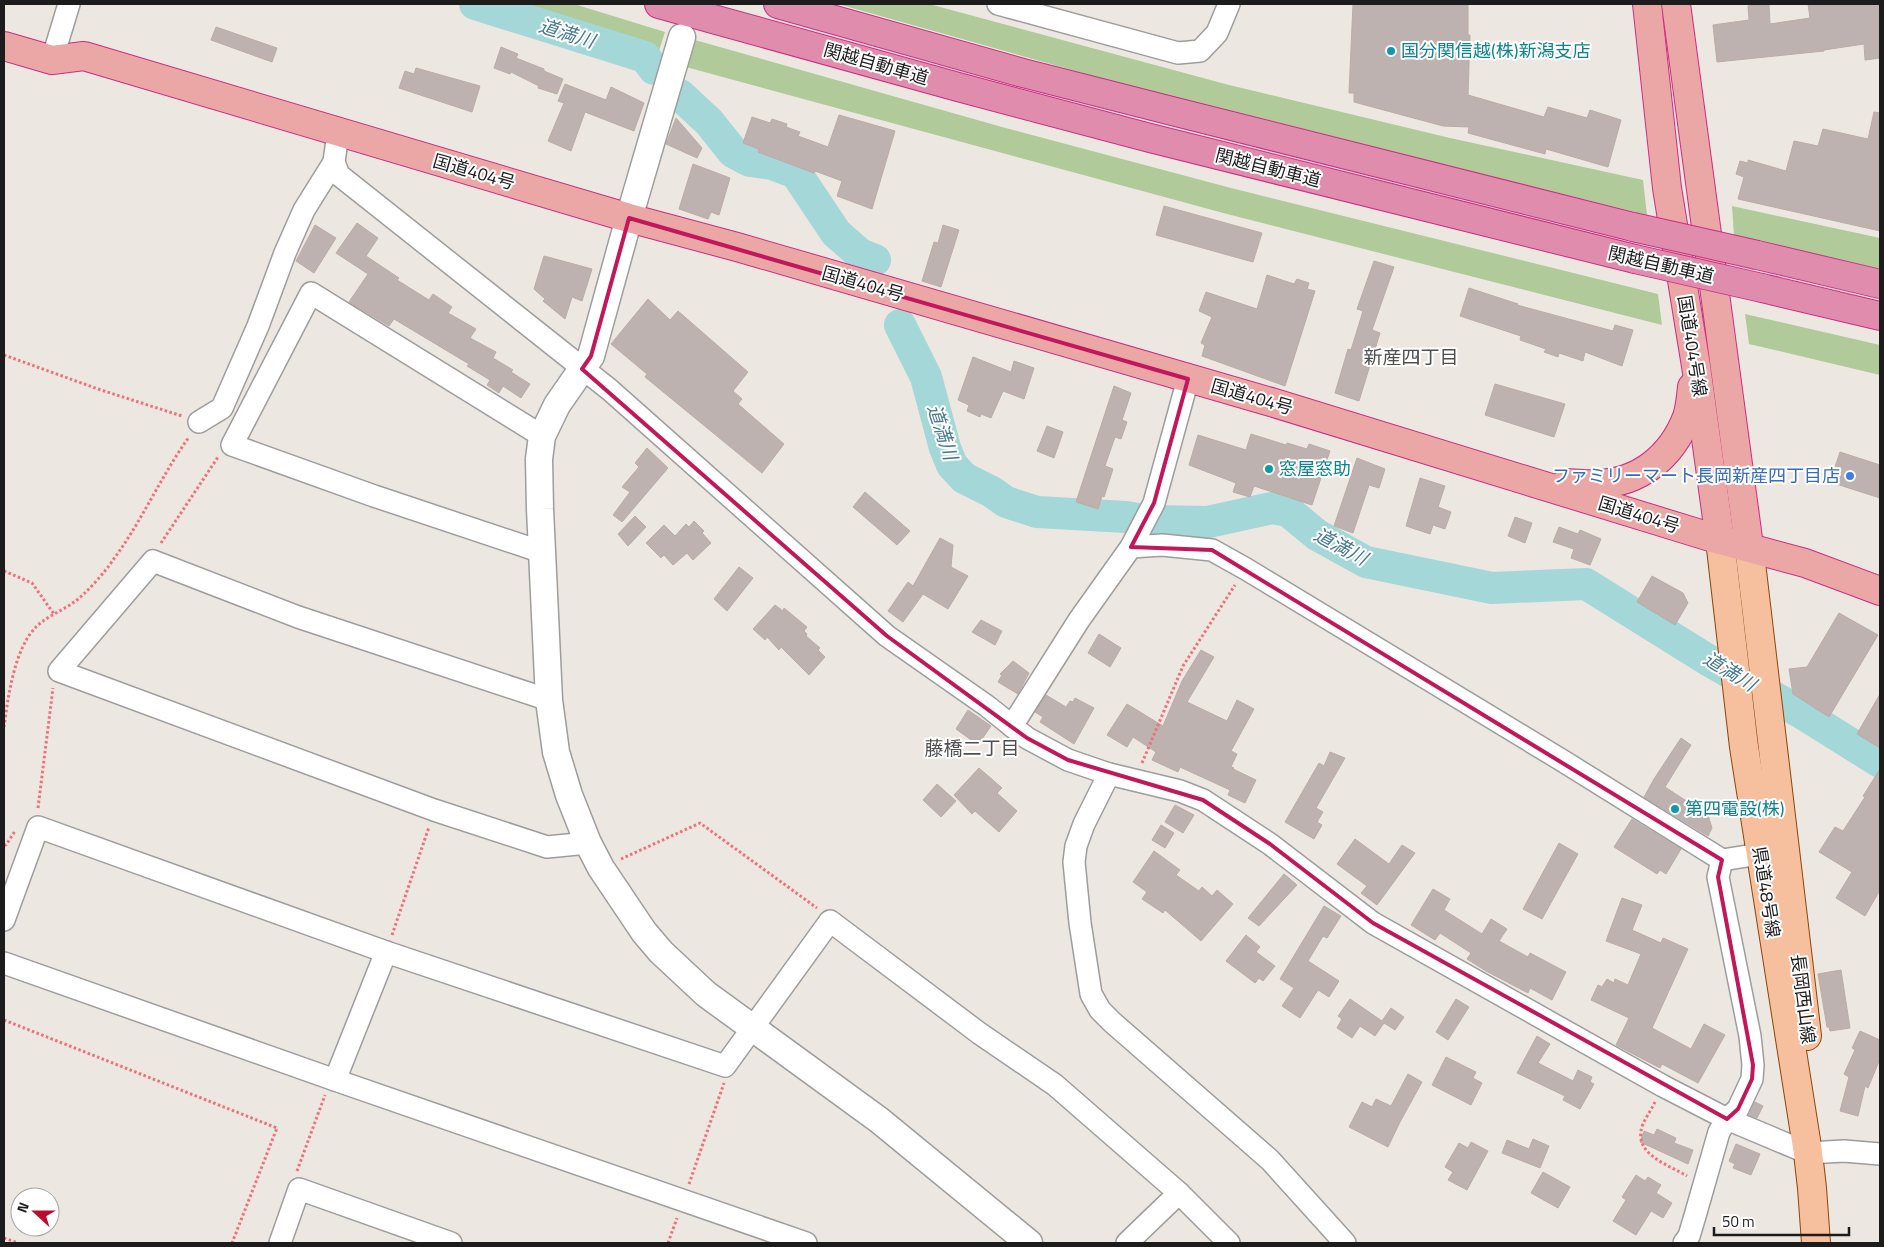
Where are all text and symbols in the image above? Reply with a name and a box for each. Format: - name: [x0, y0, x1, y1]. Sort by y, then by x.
- water label: 道満川: [536, 10, 601, 55]
- street label: 関越自動車道: [821, 36, 932, 91]
- place label: 国分関信越(株)新潟支店: [1401, 37, 1591, 64]
- marker: 国分関信越(株)新潟支店: [1385, 45, 1397, 57]
- street label: 関越自動車道: [1212, 141, 1324, 194]
- street label: 国道404号: [430, 147, 518, 196]
- street label: 関越自動車道: [1605, 239, 1717, 290]
- street label: 国道404号: [819, 259, 907, 308]
- street label: 国道404号線: [1671, 293, 1714, 399]
- district label: 新産四丁目: [1363, 342, 1459, 371]
- street label: 国道404号: [1208, 372, 1296, 421]
- water label: 道満川: [921, 400, 967, 465]
- place label: 窓屋窓助: [1279, 455, 1351, 482]
- place label: ファミリーマート長岡新産四丁目店: [1552, 462, 1840, 489]
- marker: 窓屋窓助: [1263, 463, 1275, 475]
- marker: ファミリーマート長岡新産四丁目店: [1844, 470, 1856, 482]
- street label: 国道404号: [1595, 489, 1683, 540]
- water label: 道満川: [1309, 519, 1375, 573]
- water label: 道満川: [1698, 643, 1764, 699]
- district label: 藤橋二丁目: [924, 733, 1020, 762]
- place label: 第四電設(株): [1685, 795, 1785, 822]
- marker: 第四電設(株): [1669, 803, 1681, 815]
- street label: 県道48号線: [1746, 844, 1787, 940]
- street label: 長岡西山線: [1785, 953, 1822, 1045]
- north arrow: [10, 1187, 60, 1237]
- text: N: [11, 1199, 34, 1215]
- scale bar: [1714, 1204, 1849, 1236]
- text: 50 m: [1722, 1210, 1755, 1233]

